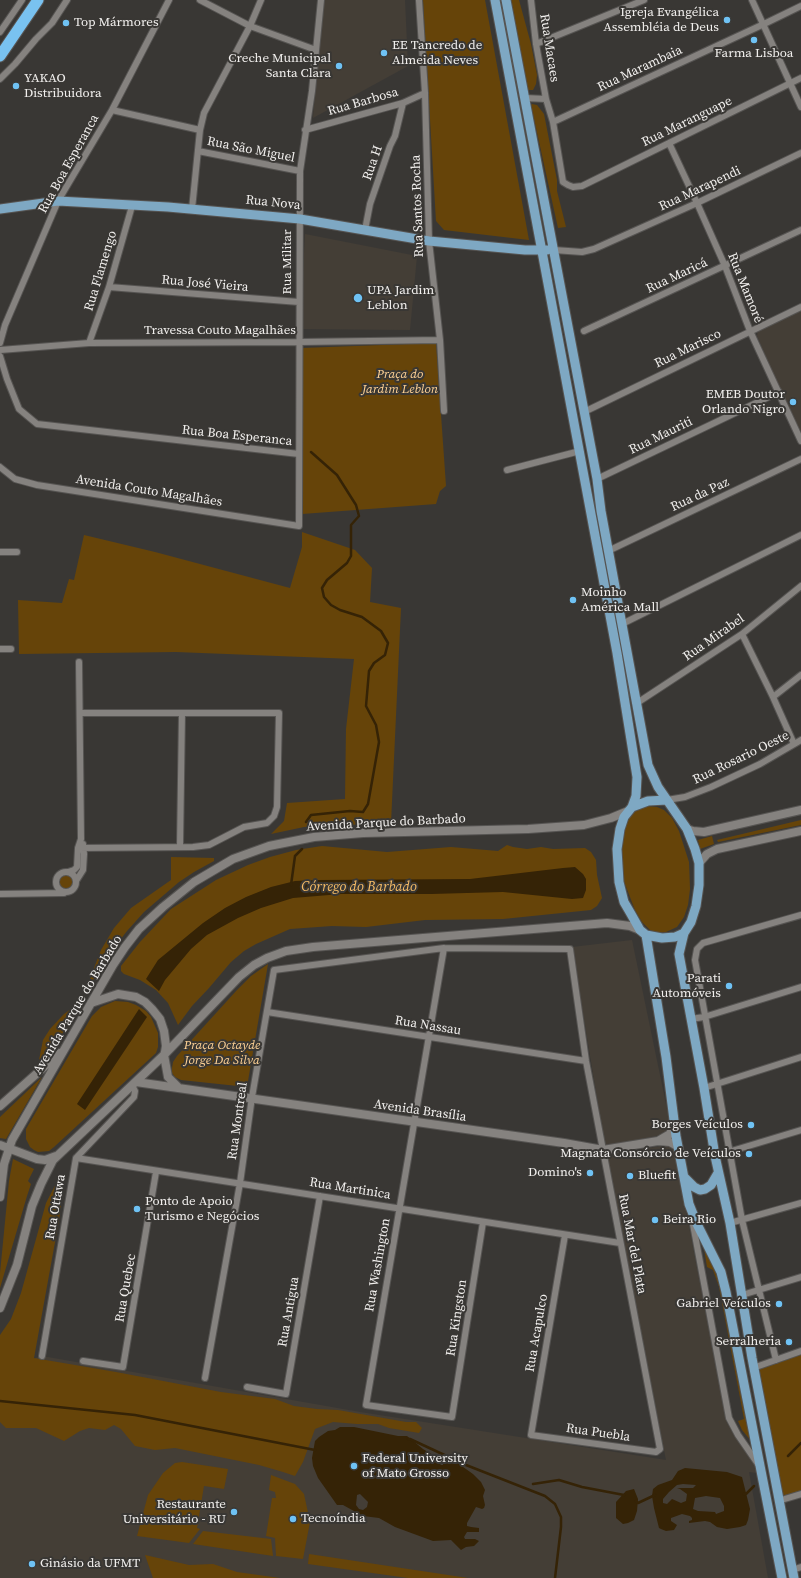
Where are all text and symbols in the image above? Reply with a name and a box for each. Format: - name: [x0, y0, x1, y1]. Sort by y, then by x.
- place label: Igreja Evangélica Assembléia de Deus: [603, 5, 719, 36]
- street label: Rua Macaes: [536, 13, 562, 83]
- place label: Top Mármores: [74, 15, 159, 31]
- marker: Igreja Evangélica Assembléia de Deus: [722, 15, 732, 25]
- marker: Top Mármores: [61, 18, 71, 28]
- marker: Farma Lisboa: [749, 35, 759, 45]
- place label: EE Tancredo de Almeida Neves: [392, 38, 482, 69]
- street label: Rua Marambaia: [595, 43, 685, 95]
- place label: Farma Lisboa: [715, 46, 793, 62]
- marker: EE Tancredo de Almeida Neves: [379, 48, 389, 58]
- place label: Creche Municipal Santa Clara: [228, 51, 331, 82]
- marker: Creche Municipal Santa Clara: [334, 61, 344, 71]
- place label: YAKAO Distribuidora: [24, 71, 102, 102]
- marker: YAKAO Distribuidora: [11, 81, 21, 91]
- street label: Rua Barbosa: [326, 85, 400, 119]
- street label: Rua Maranguape: [639, 93, 735, 151]
- street label: Rua Boa Esperanca: [35, 112, 103, 216]
- street label: Rua São Miguel: [206, 134, 296, 166]
- street label: Rua H: [360, 144, 386, 182]
- street label: Rua Santos Rocha: [408, 154, 428, 258]
- street label: Rua Marapendi: [657, 163, 743, 215]
- street label: Rua Nova: [245, 192, 301, 214]
- street label: Rua Flamengo: [81, 229, 121, 313]
- street label: Rua Militar: [280, 229, 296, 295]
- street label: Rua Mamoré: [724, 251, 766, 325]
- street label: Rua Maricá: [644, 255, 710, 297]
- street label: Rua José Vieira: [161, 272, 249, 296]
- place label: UPA Jardim Leblon: [367, 283, 434, 314]
- marker: UPA Jardim Leblon: [352, 292, 364, 304]
- street label: Travessa Couto Magalhães: [144, 323, 296, 339]
- street label: Rua Marisco: [652, 326, 724, 372]
- park label: Praça do Jardim Leblon: [362, 367, 438, 398]
- place label: EMEB Doutor Orlando Nigro: [702, 387, 785, 418]
- marker: EMEB Doutor Orlando Nigro: [788, 397, 798, 407]
- street label: Rua Mauriti: [627, 414, 695, 458]
- street label: Rua Boa Esperanca: [181, 422, 293, 450]
- street label: Avenida Couto Magalhães: [75, 472, 223, 510]
- street label: Rua da Paz: [668, 475, 732, 515]
- place label: Moinho América Mall: [581, 585, 659, 616]
- marker: Moinho América Mall: [568, 595, 578, 605]
- street label: Rua Mirabel: [680, 611, 748, 665]
- street label: Rua Rosario Oeste: [690, 728, 792, 788]
- street label: Avenida Parque do Barbado: [306, 811, 466, 835]
- water label: Córrego do Barbado: [301, 879, 417, 895]
- street label: Avenida Parque do Barbado: [30, 933, 126, 1077]
- place label: Parati Automóveis: [652, 971, 721, 1002]
- marker: Parati Automóveis: [724, 981, 734, 991]
- street label: Rua Nassau: [394, 1013, 462, 1039]
- park label: Praça Octayde Jorge Da Silva: [184, 1038, 260, 1069]
- street label: Rua Montreal: [225, 1081, 251, 1161]
- street label: Avenida Brasília: [373, 1097, 467, 1125]
- place label: Borges Veículos: [651, 1117, 743, 1133]
- marker: Borges Veículos: [746, 1120, 756, 1130]
- place label: Magnata Consórcio de Veículos: [560, 1146, 741, 1162]
- marker: Magnata Consórcio de Veículos: [744, 1149, 754, 1159]
- place label: Domino's: [528, 1165, 582, 1181]
- marker: Domino's: [585, 1168, 595, 1178]
- place label: Bluefit: [638, 1168, 676, 1184]
- marker: Bluefit: [625, 1171, 635, 1181]
- street label: Rua Ottawa: [43, 1173, 69, 1241]
- street label: Rua Martinica: [308, 1175, 392, 1203]
- street label: Rua Mar del Plata: [615, 1193, 649, 1295]
- place label: Ponto de Apoio Turismo e Negócios: [145, 1194, 259, 1225]
- marker: Ponto de Apoio Turismo e Negócios: [132, 1204, 142, 1214]
- place label: Beira Rio: [663, 1212, 716, 1228]
- marker: Beira Rio: [650, 1215, 660, 1225]
- street label: Rua Washington: [362, 1217, 394, 1313]
- street label: Rua Quebec: [112, 1253, 140, 1323]
- street label: Rua Antigua: [275, 1276, 303, 1348]
- street label: Rua Kingston: [443, 1278, 471, 1358]
- street label: Rua Acapulco: [522, 1293, 552, 1373]
- place label: Gabriel Veículos: [676, 1296, 771, 1312]
- marker: Gabriel Veículos: [774, 1299, 784, 1309]
- place label: Serralheria: [716, 1334, 781, 1350]
- marker: Serralheria: [784, 1337, 794, 1347]
- street label: Rua Puebla: [565, 1421, 631, 1445]
- place label: Federal University of Mato Grosso: [362, 1451, 468, 1482]
- marker: Federal University of Mato Grosso: [349, 1461, 359, 1471]
- place label: Restaurante Universitário - RU: [123, 1497, 226, 1528]
- marker: Restaurante Universitário - RU: [229, 1507, 239, 1517]
- place label: Tecnoíndia: [301, 1511, 366, 1527]
- marker: Tecnoíndia: [288, 1514, 298, 1524]
- place label: Ginásio da UFMT: [40, 1556, 140, 1572]
- marker: Ginásio da UFMT: [27, 1559, 37, 1569]

